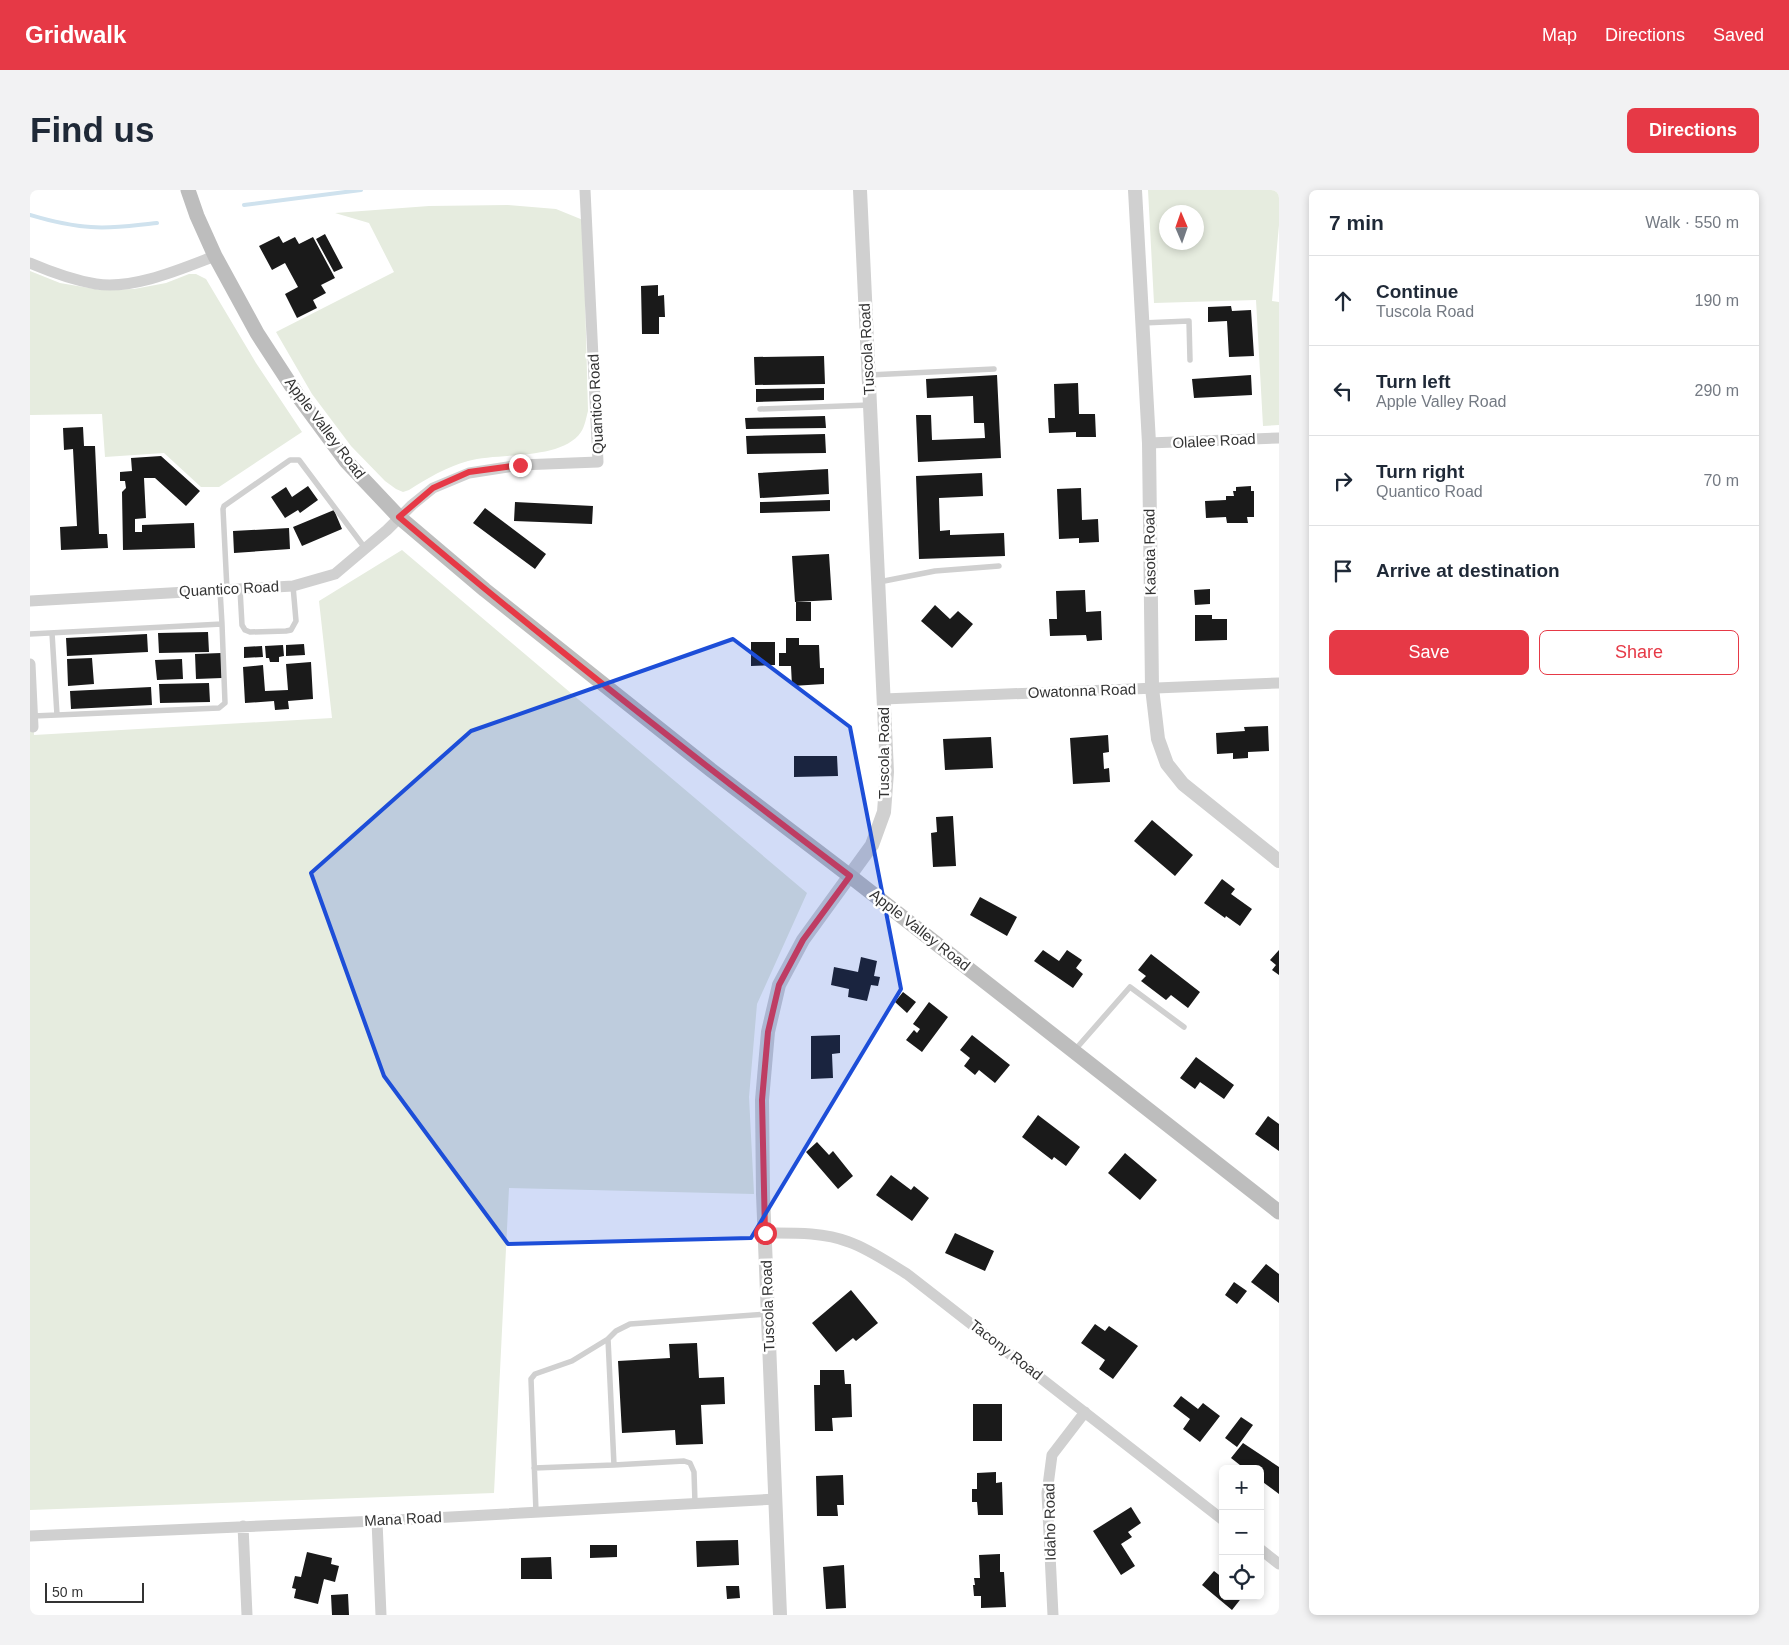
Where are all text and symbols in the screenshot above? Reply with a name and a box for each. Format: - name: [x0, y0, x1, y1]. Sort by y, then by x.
- text: Gridwalk: [25, 21, 126, 48]
- text: Map: [1542, 25, 1577, 45]
- text: Directions: [1605, 25, 1685, 45]
- text: Saved: [1713, 25, 1764, 45]
- button: Directions: [1627, 108, 1759, 153]
- text: Find us: [30, 110, 154, 149]
- north arrow: [1159, 205, 1204, 250]
- text: 7 min: [1329, 211, 1384, 234]
- text: Walk · 550 m: [1645, 214, 1739, 231]
- text: Continue: [1376, 281, 1458, 302]
- icon: ahead: [1329, 287, 1357, 315]
- text: 190 m: [1695, 292, 1739, 309]
- street label: Tuscola Road: [856, 303, 877, 395]
- text: Tuscola Road: [1376, 303, 1474, 320]
- street label: Quantico Road: [584, 354, 607, 454]
- text: Turn left: [1376, 371, 1451, 392]
- street label: Apple Valley Road: [282, 374, 369, 482]
- icon: left: [1329, 377, 1357, 405]
- text: 290 m: [1695, 382, 1739, 399]
- text: Apple Valley Road: [1376, 393, 1506, 410]
- street label: Olalee Road: [1172, 430, 1256, 451]
- route end: [509, 454, 532, 477]
- text: Turn right: [1376, 461, 1464, 482]
- icon: right: [1329, 467, 1357, 495]
- text: 70 m: [1703, 472, 1739, 489]
- text: Quantico Road: [1376, 483, 1483, 500]
- street label: Kasota Road: [1140, 508, 1159, 596]
- icon: arrive: [1329, 557, 1357, 585]
- text: Arrive at destination: [1376, 560, 1560, 581]
- street label: Quantico Road: [179, 577, 279, 600]
- button: Save: [1329, 630, 1529, 675]
- button: Share: [1539, 630, 1739, 675]
- street label: Owatonna Road: [1028, 680, 1136, 701]
- street label: Tuscola Road: [875, 707, 892, 799]
- street label: Apple Valley Road: [867, 885, 974, 974]
- route start: [754, 1222, 777, 1245]
- street label: Tuscola Road: [757, 1260, 778, 1352]
- street label: Tacony Road: [967, 1316, 1046, 1383]
- map controls: [1219, 1465, 1264, 1600]
- button: +: [1219, 1465, 1264, 1510]
- street label: Idaho Road: [1040, 1483, 1059, 1561]
- street label: Mana Road: [364, 1508, 442, 1529]
- button: −: [1219, 1510, 1264, 1555]
- button: locate: [1219, 1555, 1264, 1600]
- scale bar: [45, 1580, 144, 1603]
- text: 50 m: [52, 1584, 83, 1600]

